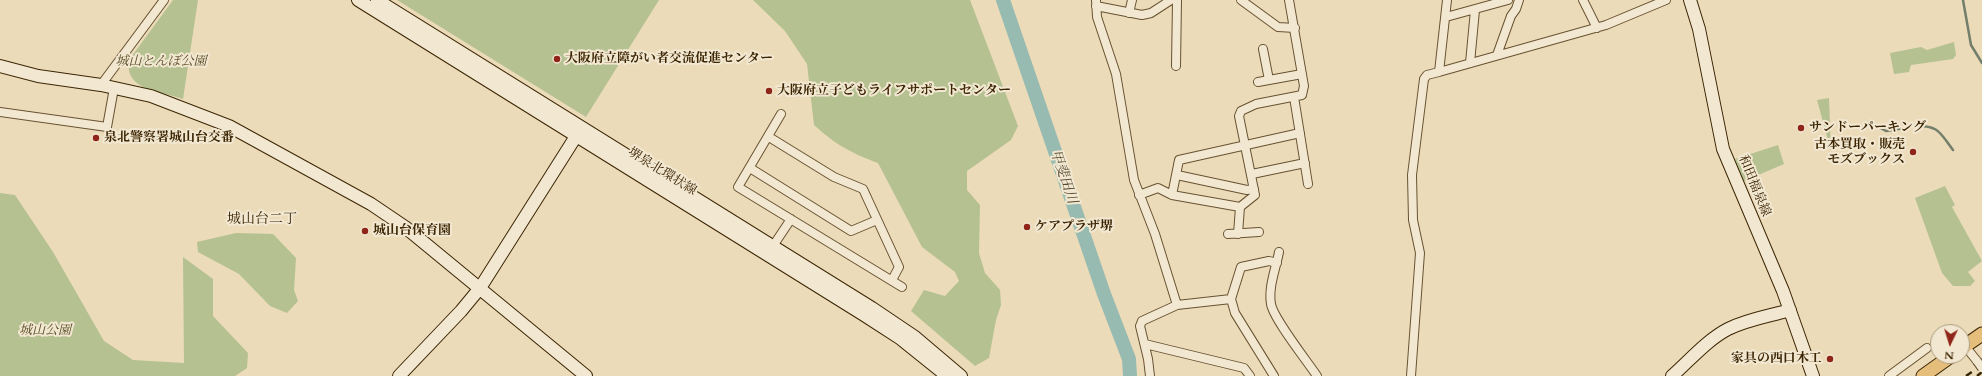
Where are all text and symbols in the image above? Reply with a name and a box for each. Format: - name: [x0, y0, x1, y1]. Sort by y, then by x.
- place label: 大阪府立障がい者交流促進センター: [565, 51, 773, 67]
- park label: 城山とんぼ公園: [116, 54, 206, 70]
- marker: 大阪府立障がい者交流促進センター: [552, 54, 562, 64]
- place label: 大阪府立子どもライフサポートセンター: [777, 83, 1011, 99]
- marker: 大阪府立子どもライフサポートセンター: [764, 86, 774, 96]
- place label: サンドーパーキング: [1809, 120, 1926, 136]
- marker: サンドーパーキング: [1796, 123, 1806, 133]
- place label: 泉北警察署城山台交番: [104, 130, 234, 146]
- marker: 泉北警察署城山台交番: [91, 133, 101, 143]
- place label: 古本買取・販売 モズブックス: [1814, 137, 1905, 168]
- street label: 堺泉北環状線: [625, 145, 699, 199]
- marker: 古本買取・販売 モズブックス: [1908, 147, 1918, 157]
- water label: 甲斐田川: [1046, 148, 1080, 206]
- street label: 和田福泉線: [1735, 153, 1773, 219]
- district label: 城山台二丁: [227, 212, 297, 228]
- place label: ケアプラザ堺: [1035, 219, 1113, 235]
- marker: ケアプラザ堺: [1022, 222, 1032, 232]
- place label: 城山台保育園: [373, 223, 451, 239]
- marker: 城山台保育園: [360, 226, 370, 236]
- park label: 城山公園: [19, 323, 71, 339]
- north arrow: [1930, 324, 1970, 364]
- text: N: [1944, 348, 1954, 363]
- place label: 家具の西口木工: [1731, 351, 1822, 367]
- marker: 家具の西口木工: [1825, 354, 1835, 364]

